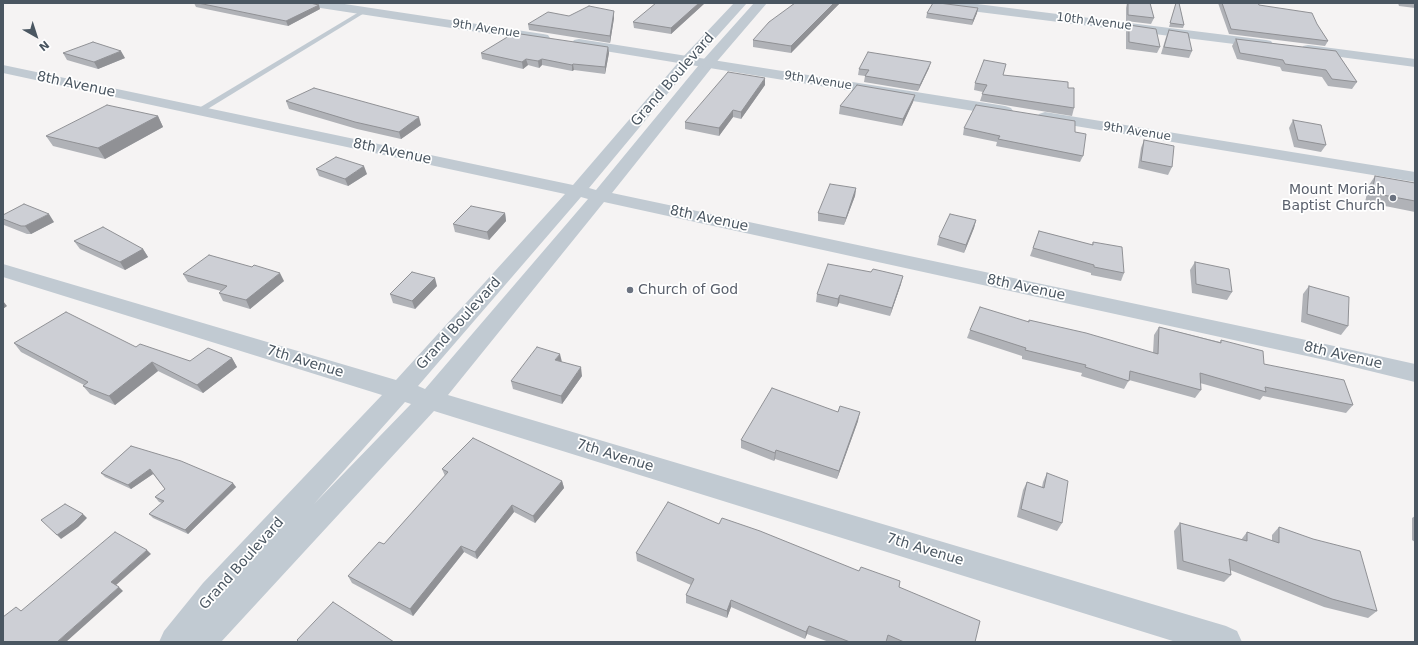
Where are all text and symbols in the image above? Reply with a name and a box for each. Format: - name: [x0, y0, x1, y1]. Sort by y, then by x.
- street label: 10th Avenue: [1055, 10, 1133, 34]
- north arrow: [16, 16, 56, 56]
- street label: 9th Avenue: [451, 17, 521, 41]
- street label: Grand Boulevard: [628, 30, 718, 130]
- text: N: [36, 38, 52, 54]
- street label: 8th Avenue: [35, 68, 117, 102]
- street label: 9th Avenue: [783, 69, 853, 93]
- street label: 9th Avenue: [1102, 120, 1172, 144]
- street label: 8th Avenue: [351, 135, 433, 169]
- place label: Mount Moriah Baptist Church: [1282, 182, 1385, 214]
- marker: Mount Moriah Baptist Church: [1388, 193, 1398, 203]
- street label: 8th Avenue: [668, 202, 750, 236]
- street label: 8th Avenue: [985, 271, 1067, 305]
- street label: Grand Boulevard: [413, 274, 505, 374]
- place label: Church of God: [638, 282, 738, 298]
- marker: Church of God: [625, 285, 635, 295]
- street label: 8th Avenue: [1302, 339, 1384, 373]
- street label: 7th Avenue: [264, 342, 346, 382]
- street label: 7th Avenue: [574, 436, 656, 476]
- street label: Grand Boulevard: [196, 514, 288, 614]
- street label: 7th Avenue: [884, 530, 966, 570]

